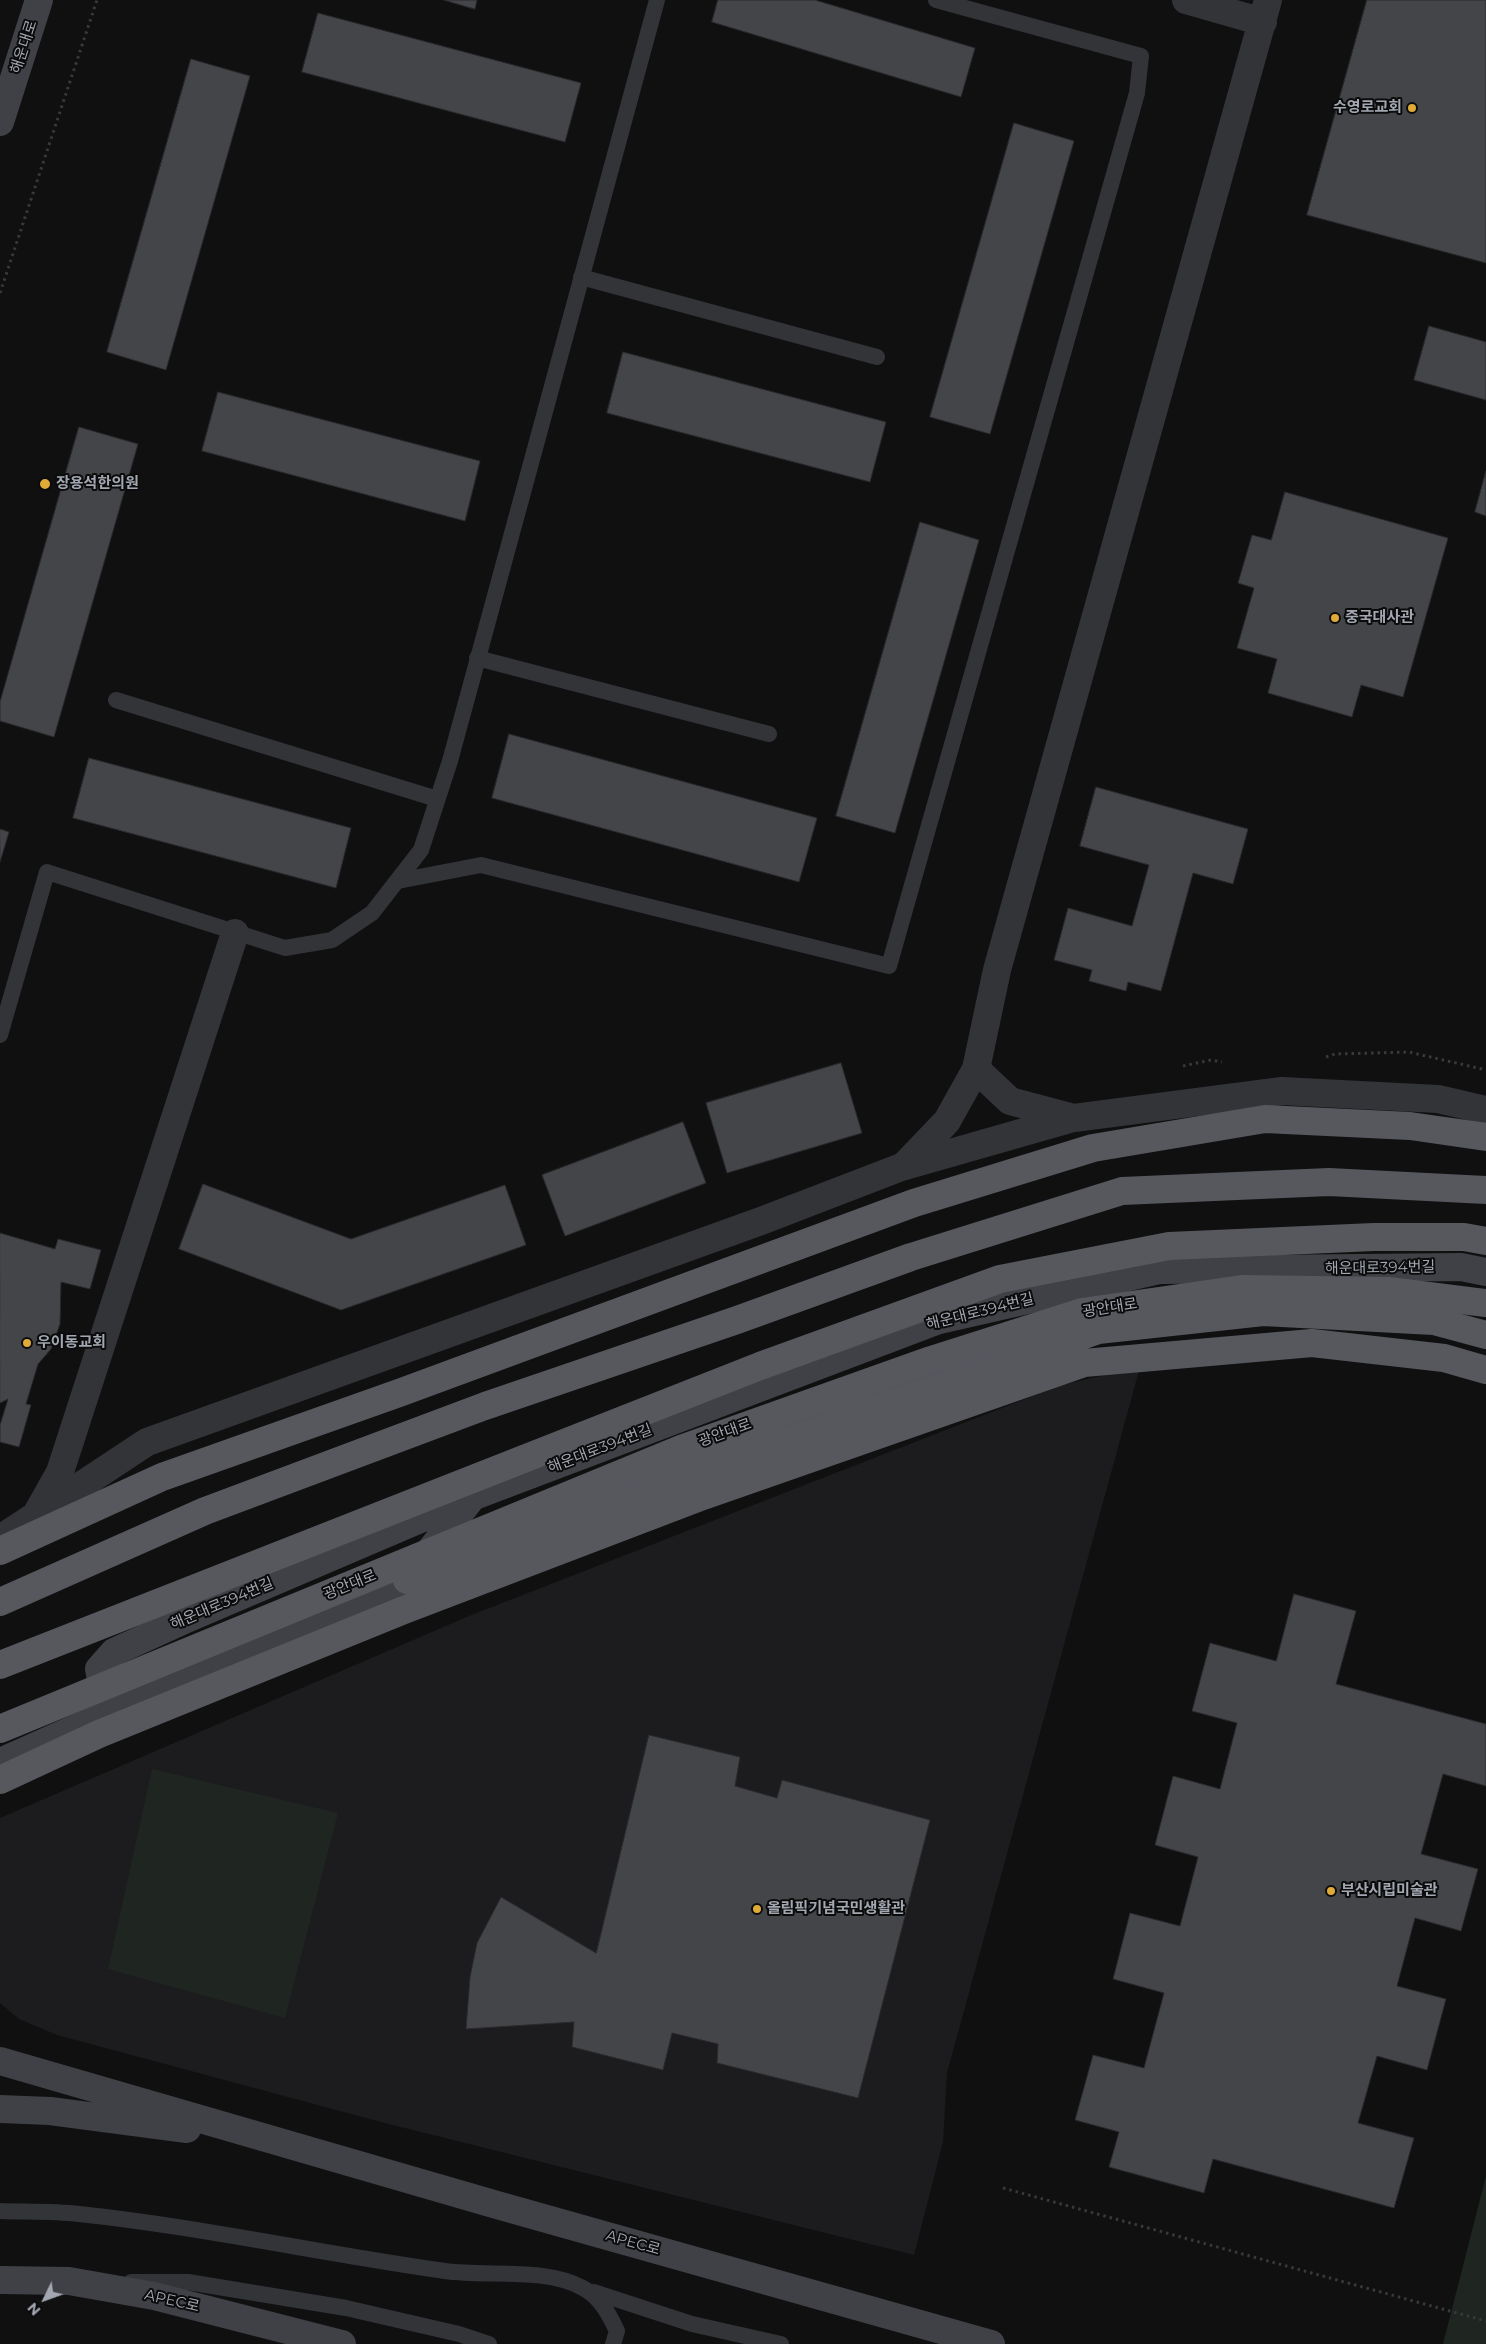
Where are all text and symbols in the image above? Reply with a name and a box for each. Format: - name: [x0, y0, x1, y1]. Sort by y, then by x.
- street label: 해운대로: [7, 18, 41, 76]
- place label: 수영로교회: [1333, 99, 1402, 117]
- marker: 수영로교회: [1406, 102, 1418, 114]
- place label: 장용석한의원: [56, 475, 139, 493]
- marker: 장용석한의원: [38, 477, 52, 491]
- place label: 중국대사관: [1345, 609, 1414, 627]
- marker: 중국대사관: [1329, 612, 1341, 624]
- street label: 해운대로394번길: [1325, 1258, 1435, 1278]
- street label: 해운대로394번길: [924, 1290, 1036, 1334]
- street label: 광안대로: [1081, 1295, 1139, 1321]
- place label: 우이동교회: [37, 1334, 106, 1352]
- marker: 우이동교회: [21, 1337, 33, 1349]
- street label: 광안대로: [696, 1415, 754, 1451]
- street label: 해운대로394번길: [545, 1421, 655, 1477]
- street label: 광안대로: [321, 1566, 379, 1604]
- street label: 해운대로394번길: [168, 1574, 276, 1634]
- place label: 부산시립미술관: [1341, 1882, 1438, 1900]
- marker: 부산시립미술관: [1325, 1885, 1337, 1897]
- place label: 올림픽기념국민생활관: [767, 1900, 905, 1918]
- marker: 올림픽기념국민생활관: [751, 1903, 763, 1915]
- street label: APEC로: [604, 2227, 662, 2259]
- north arrow: [20, 2274, 70, 2324]
- street label: APEC로: [143, 2286, 201, 2316]
- text: N: [23, 2299, 44, 2319]

